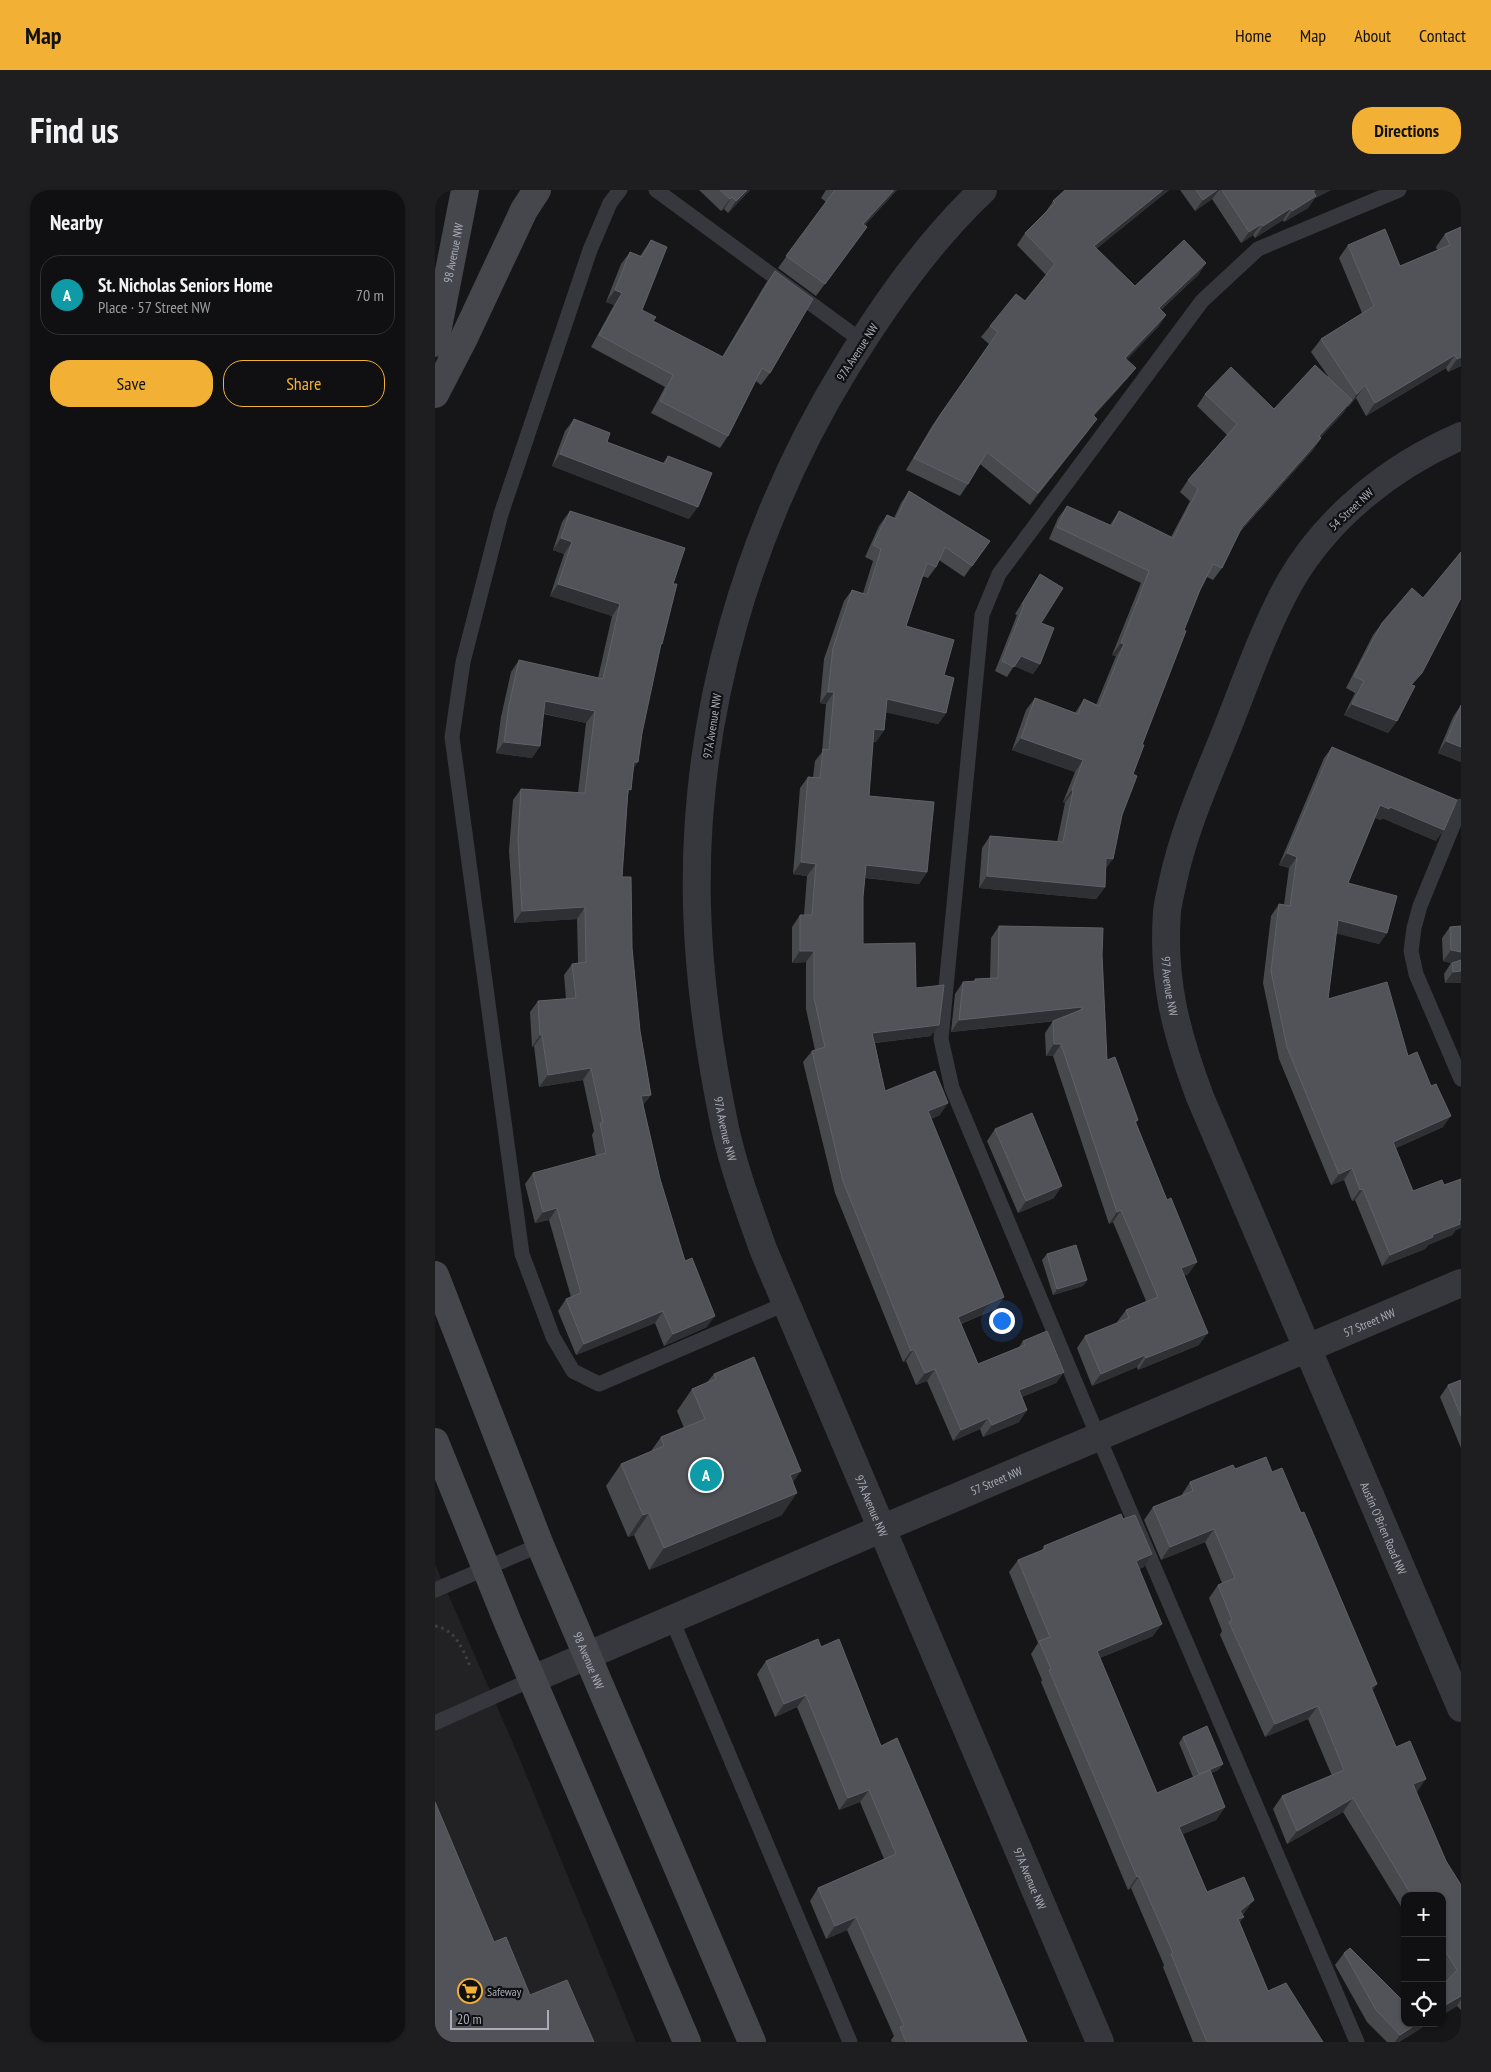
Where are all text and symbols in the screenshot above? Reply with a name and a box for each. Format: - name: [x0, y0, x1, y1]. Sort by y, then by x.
- text: Map: [25, 20, 62, 51]
- text: Home: [1235, 24, 1272, 47]
- text: Map: [1300, 24, 1326, 47]
- text: About: [1354, 24, 1391, 47]
- text: Contact: [1419, 24, 1466, 47]
- text: Find us: [30, 107, 119, 153]
- button: Directions: [1352, 107, 1461, 154]
- text: Nearby: [50, 209, 103, 236]
- street label: 98 Avenue NW: [440, 222, 466, 284]
- text: St. Nicholas Seniors Home: [98, 273, 273, 297]
- text: A: [63, 285, 71, 305]
- text: 70 m: [356, 285, 384, 305]
- text: Place · 57 Street NW: [98, 297, 211, 317]
- street label: 97A Avenue NW: [833, 320, 881, 384]
- button: Save: [50, 360, 213, 407]
- button: Share: [223, 360, 385, 407]
- street label: 54 Street NW: [1326, 485, 1376, 533]
- street label: 97A Avenue NW: [699, 692, 725, 760]
- street label: 97 Avenue NW: [1159, 956, 1182, 1017]
- street label: 97A Avenue NW: [711, 1095, 741, 1162]
- street label: 57 Street NW: [1341, 1304, 1397, 1340]
- your location: [989, 1308, 1015, 1334]
- pin: A: [690, 1456, 722, 1494]
- street label: 57 Street NW: [968, 1463, 1024, 1498]
- street label: 97A Avenue NW: [852, 1472, 892, 1539]
- street label: Austin O'Brien Road NW: [1358, 1480, 1410, 1577]
- street label: 98 Avenue NW: [570, 1629, 608, 1691]
- street label: 97A Avenue NW: [1011, 1845, 1050, 1911]
- map controls: [1401, 1892, 1446, 2027]
- button: +: [1401, 1892, 1446, 1937]
- button: −: [1401, 1937, 1446, 1982]
- supermarket icon: Safeway: [457, 1978, 483, 2004]
- button: locate: [1401, 1982, 1446, 2027]
- place label: Safeway: [487, 1984, 522, 1999]
- scale bar: [450, 2007, 549, 2030]
- text: 20 m: [457, 2010, 482, 2028]

